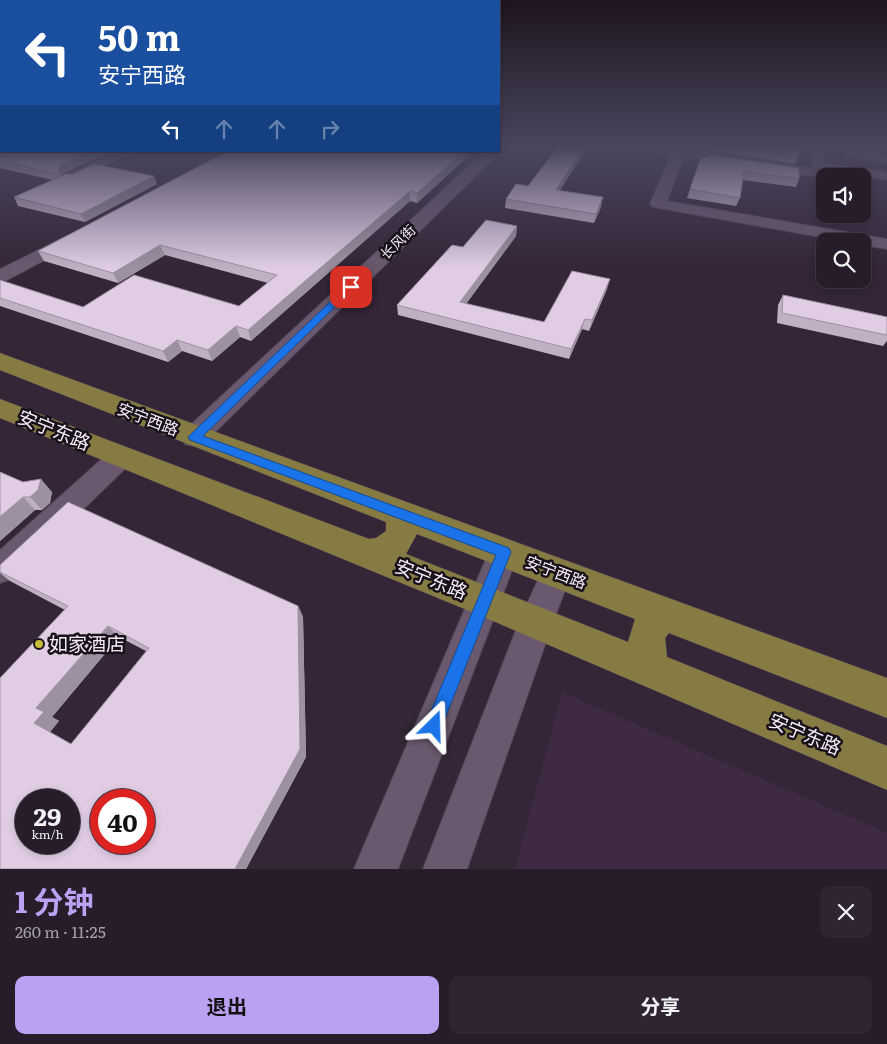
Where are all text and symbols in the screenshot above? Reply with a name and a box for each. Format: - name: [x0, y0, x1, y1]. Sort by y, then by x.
- text: 50 m: [98, 10, 181, 62]
- icon: left: [15, 20, 80, 85]
- text: 安宁西路: [98, 57, 186, 90]
- icon: left: [157, 115, 185, 143]
- icon: ahead: [210, 115, 238, 143]
- icon: ahead: [263, 115, 291, 143]
- icon: right: [316, 115, 344, 143]
- map controls: [816, 168, 871, 288]
- button: sound: [816, 168, 871, 223]
- street label: 长风街: [375, 219, 419, 263]
- button: search: [816, 233, 871, 288]
- pin: [330, 266, 372, 308]
- icon: arrive: [337, 273, 365, 301]
- street label: 安宁西路: [114, 395, 183, 441]
- street label: 安宁东路: [14, 402, 95, 456]
- street label: 安宁西路: [522, 548, 591, 594]
- street label: 安宁东路: [391, 551, 472, 605]
- place label: 如家酒店: [49, 629, 125, 657]
- marker: 如家酒店: [33, 638, 45, 650]
- position arrow: [407, 699, 459, 751]
- street label: 安宁东路: [765, 705, 846, 761]
- speed limit sign: 40: [90, 789, 155, 854]
- text: 29: [34, 797, 61, 834]
- text: km/h: [32, 825, 63, 843]
- text: 1 分钟: [15, 878, 93, 922]
- button: close: [820, 886, 872, 938]
- text: 260 m · 11:25: [15, 919, 106, 943]
- button: 退出: [15, 976, 439, 1034]
- button: 分享: [449, 976, 872, 1034]

